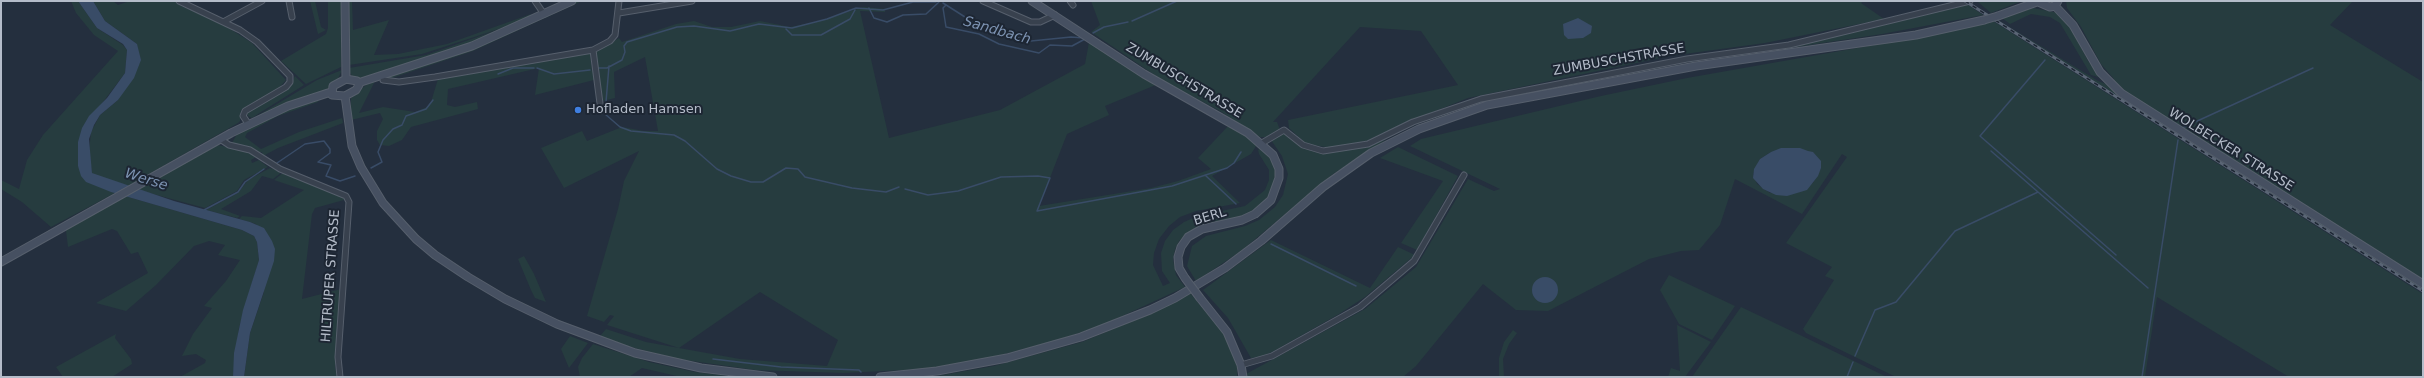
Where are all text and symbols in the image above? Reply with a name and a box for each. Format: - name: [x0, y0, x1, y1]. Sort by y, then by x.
- water label: Sandbach: [961, 13, 1033, 49]
- street label: ZUMBUSCHSTRASSE: [1123, 40, 1245, 122]
- street label: ZUMBUSCHSTRASSE: [1552, 41, 1686, 79]
- place label: Hofladen Hamsen: [586, 102, 702, 118]
- marker: Hofladen Hamsen: [573, 105, 583, 115]
- street label: WOLBECKER STRASSE: [2165, 105, 2297, 195]
- water label: Werse: [122, 165, 170, 195]
- street label: BERL: [1192, 205, 1228, 229]
- street label: HILTRUPER STRASSE: [319, 209, 343, 343]

